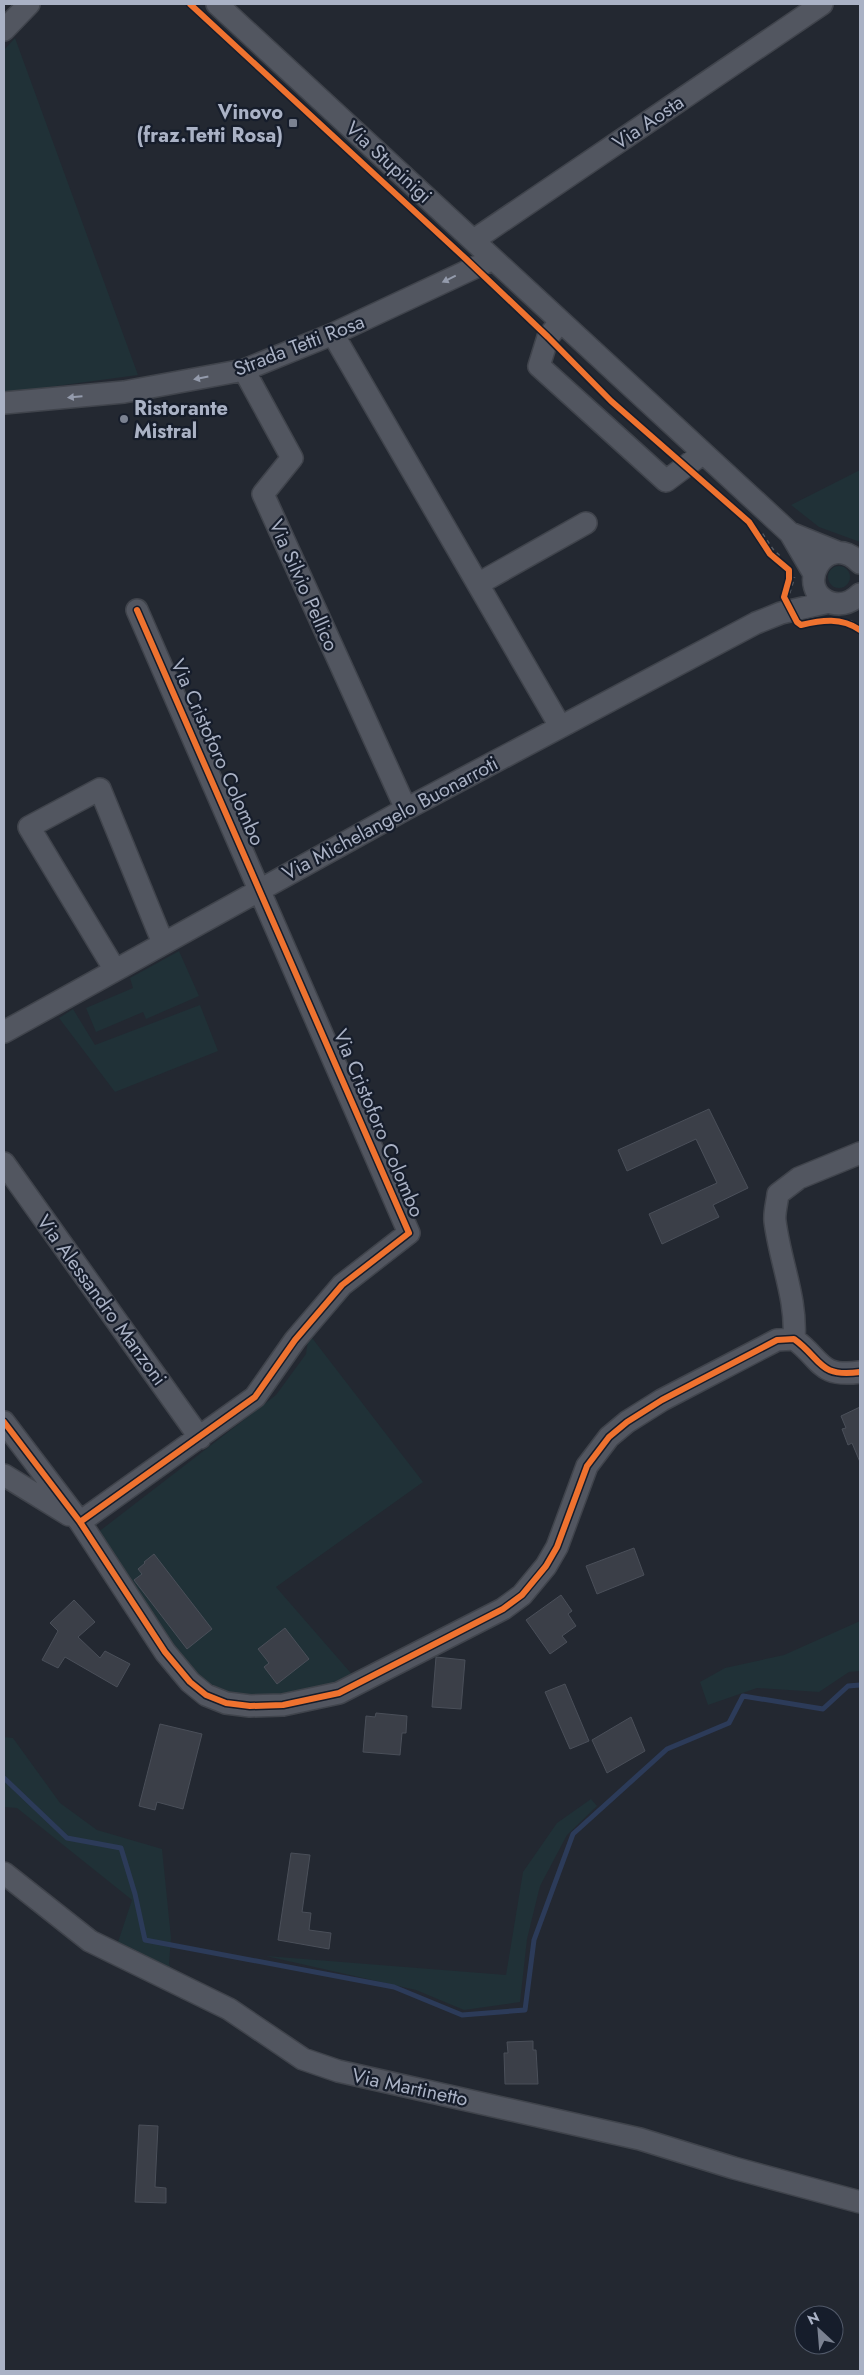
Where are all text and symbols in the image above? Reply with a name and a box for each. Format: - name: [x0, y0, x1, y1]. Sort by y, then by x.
- street label: Via Aosta: [607, 88, 690, 157]
- place label: Vinovo (fraz.Tetti Rosa): [136, 98, 283, 150]
- street label: Via Stupinigi: [339, 115, 438, 210]
- marker: Vinovo (fraz.Tetti Rosa): [287, 117, 299, 129]
- one-way arrow: [442, 276, 456, 284]
- street label: Strada Tetti Rosa: [230, 307, 369, 384]
- one-way arrow: [193, 374, 209, 382]
- one-way arrow: [67, 393, 83, 401]
- place label: Ristorante Mistral: [134, 394, 228, 446]
- marker: Ristorante Mistral: [118, 413, 130, 425]
- street label: Via Silvio Pellico: [262, 515, 346, 656]
- street label: Via Cristoforo Colombo: [163, 654, 272, 850]
- street label: Via Michelangelo Buonarroti: [277, 749, 503, 888]
- street label: Via Cristoforo Colombo: [326, 1025, 431, 1222]
- street label: Via Alessandro Manzoni: [30, 1209, 174, 1392]
- street label: Via Martinetto: [349, 2061, 471, 2114]
- north arrow: [794, 2305, 844, 2355]
- text: N: [804, 2307, 823, 2330]

